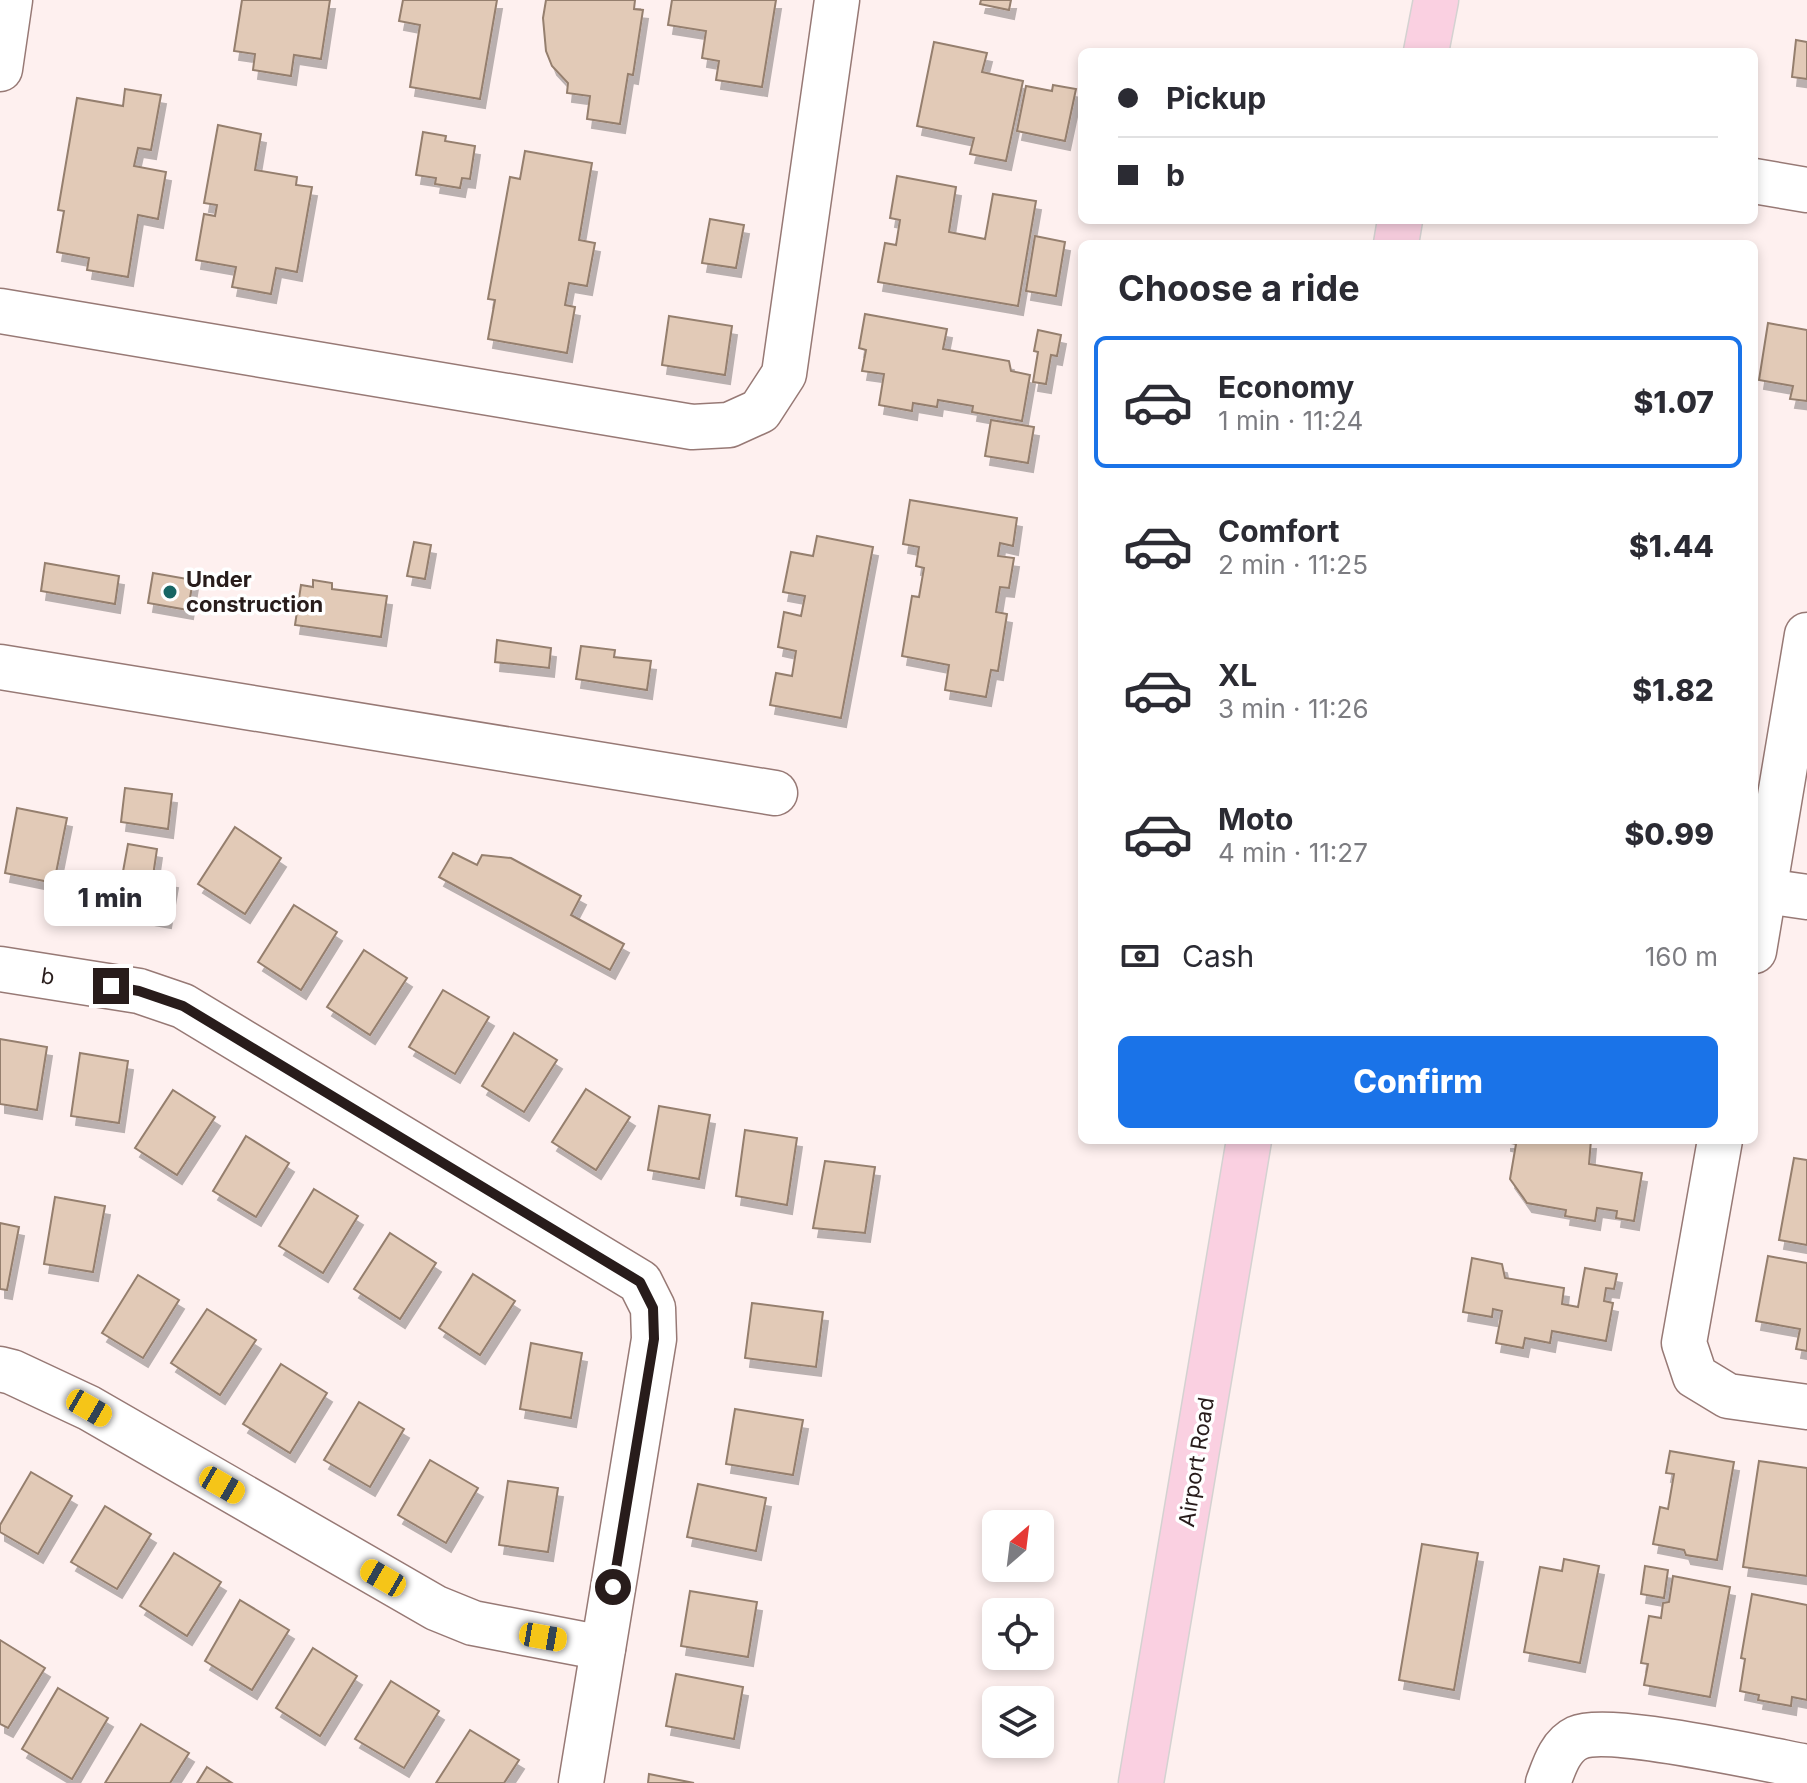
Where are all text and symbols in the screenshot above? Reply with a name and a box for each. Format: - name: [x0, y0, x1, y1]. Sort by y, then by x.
- text: Pickup: [1166, 80, 1266, 116]
- text: b: [1166, 157, 1185, 193]
- text: Choose a ride: [1118, 266, 1360, 310]
- icon: car: [1122, 366, 1194, 438]
- text: Economy: [1218, 369, 1354, 405]
- text: $1.07: [1633, 384, 1714, 420]
- text: 1 min · 11:24: [1218, 405, 1363, 436]
- icon: car: [1122, 510, 1194, 582]
- text: Comfort: [1218, 513, 1339, 549]
- text: $1.44: [1629, 528, 1714, 564]
- text: 2 min · 11:25: [1218, 549, 1368, 580]
- place label: Under construction: [186, 566, 323, 617]
- marker: Under construction: [161, 583, 179, 601]
- icon: car: [1122, 654, 1194, 726]
- text: XL: [1218, 657, 1257, 693]
- text: $1.82: [1632, 672, 1714, 708]
- text: 3 min · 11:26: [1218, 693, 1369, 724]
- icon: car: [1122, 798, 1194, 870]
- text: Moto: [1218, 801, 1293, 837]
- text: $0.99: [1625, 816, 1714, 852]
- text: 4 min · 11:27: [1218, 837, 1368, 868]
- callout: 1 min: [45, 870, 177, 926]
- text: 1 min: [77, 882, 143, 913]
- icon: cash: [1118, 934, 1162, 978]
- text: Cash: [1182, 938, 1254, 974]
- text: 160 m: [1645, 941, 1718, 972]
- street label: b: [39, 962, 57, 990]
- route end: [93, 968, 129, 1004]
- button: Confirm: [1118, 1036, 1718, 1128]
- car: [62, 1386, 116, 1430]
- street label: Airport Road: [1173, 1395, 1219, 1529]
- car: [195, 1463, 249, 1507]
- north arrow: [982, 1510, 1054, 1582]
- map controls: [982, 1510, 1054, 1758]
- car: [356, 1556, 410, 1600]
- route start: [595, 1569, 631, 1605]
- button: locate: [982, 1598, 1054, 1670]
- car: [517, 1621, 569, 1653]
- button: layers: [982, 1686, 1054, 1758]

